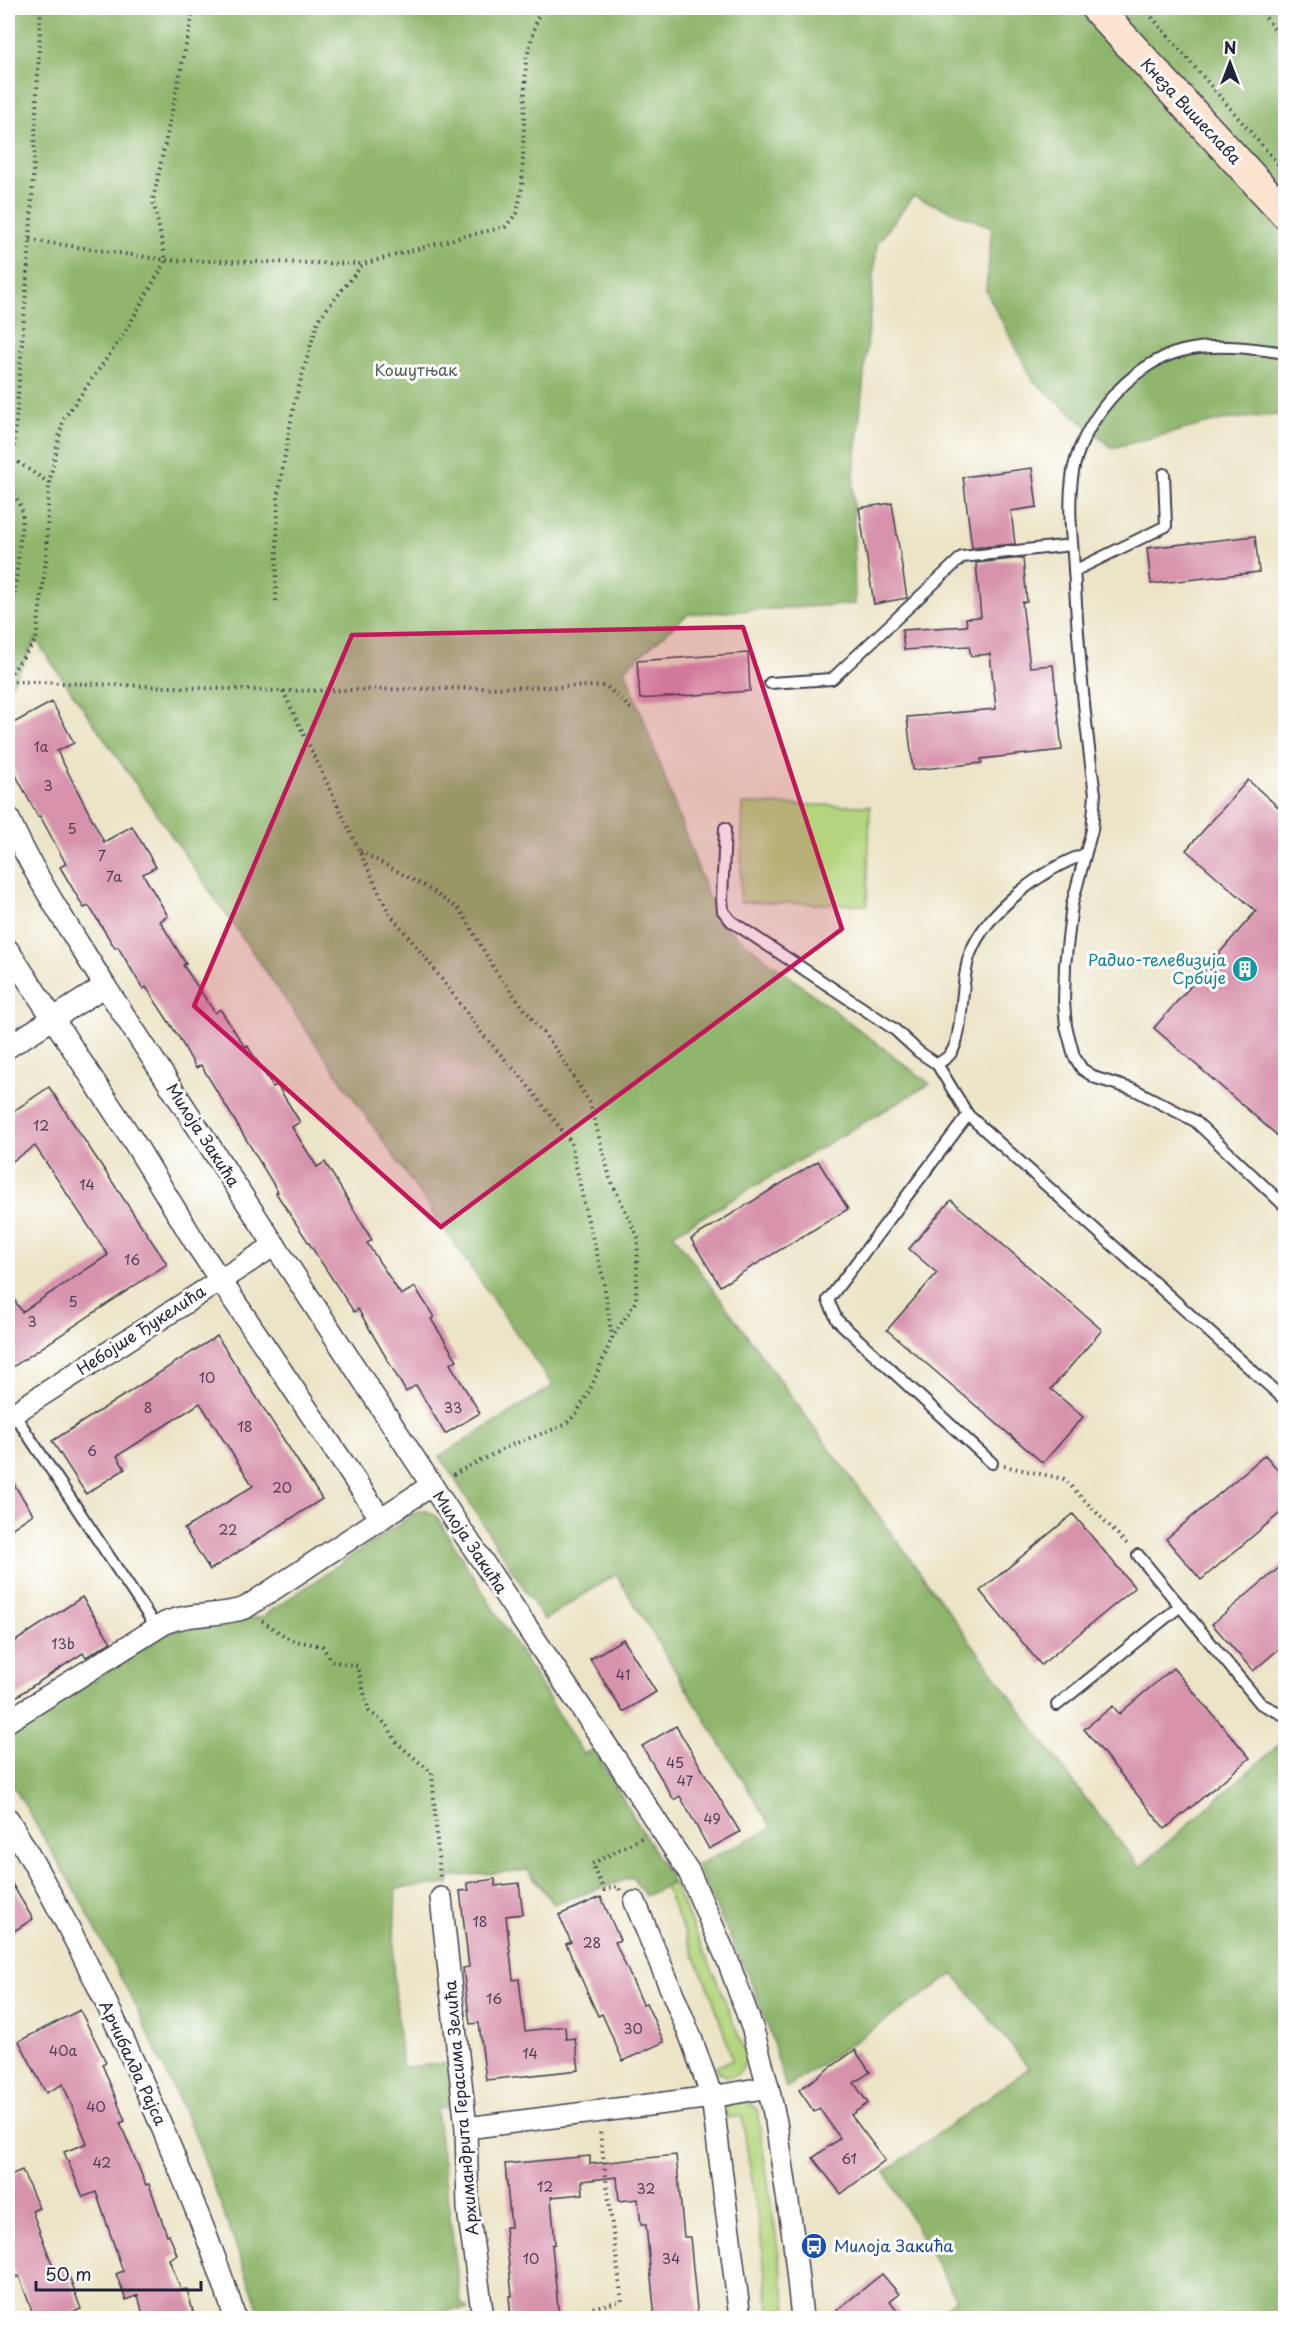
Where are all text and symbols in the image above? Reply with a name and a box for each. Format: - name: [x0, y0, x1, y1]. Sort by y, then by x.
- north arrow: [1200, 33, 1260, 93]
- text: N: [1224, 35, 1236, 59]
- street label: Кнеза Вишеслава: [1136, 52, 1248, 169]
- park label: Кошутњак: [375, 357, 458, 381]
- house number: 1a: [34, 736, 49, 757]
- house number: 3: [43, 775, 53, 796]
- house number: 5: [67, 818, 77, 839]
- house number: 7: [98, 845, 106, 866]
- house number: 7a: [106, 866, 122, 887]
- place label: Радио-телевизија Србије: [1088, 947, 1226, 989]
- building icon: Радио-телевизија Србије: [1230, 954, 1260, 984]
- street label: Милоја Закића: [161, 1078, 246, 1191]
- house number: 12: [33, 1115, 49, 1136]
- house number: 14: [79, 1174, 95, 1195]
- house number: 16: [124, 1249, 140, 1270]
- street label: Небојше Ђукелића: [71, 1278, 210, 1380]
- house number: 5: [68, 1291, 78, 1312]
- house number: 3: [27, 1311, 37, 1332]
- house number: 10: [199, 1367, 215, 1388]
- house number: 8: [144, 1397, 152, 1418]
- house number: 33: [444, 1397, 462, 1418]
- house number: 18: [237, 1416, 253, 1437]
- house number: 6: [87, 1440, 97, 1461]
- house number: 20: [272, 1477, 292, 1498]
- street label: Милоја Закића: [427, 1485, 514, 1598]
- house number: 22: [219, 1519, 237, 1540]
- house number: 13b: [51, 1633, 75, 1654]
- house number: 41: [616, 1664, 630, 1685]
- house number: 45: [666, 1752, 684, 1773]
- house number: 47: [677, 1770, 694, 1791]
- house number: 49: [703, 1808, 721, 1829]
- house number: 18: [472, 1911, 488, 1932]
- house number: 28: [583, 1932, 601, 1953]
- street label: Архимандрита Герасима Зелића: [437, 1979, 483, 2237]
- house number: 16: [486, 1988, 502, 2009]
- street label: Арчибалда Рајса: [94, 1996, 173, 2129]
- house number: 30: [623, 2018, 643, 2039]
- house number: 40a: [49, 2040, 77, 2061]
- house number: 14: [522, 2043, 538, 2064]
- house number: 40: [86, 2096, 106, 2117]
- house number: 61: [841, 2148, 857, 2169]
- house number: 42: [93, 2152, 111, 2173]
- house number: 12: [537, 2176, 553, 2197]
- house number: 32: [637, 2178, 655, 2199]
- bus stop icon: Милоја Закића: [799, 2231, 829, 2261]
- place label: Милоја Закића: [834, 2233, 953, 2257]
- house number: 10: [523, 2248, 539, 2269]
- house number: 34: [662, 2248, 680, 2269]
- scale bar: [36, 2254, 201, 2292]
- text: 50 m: [45, 2260, 92, 2287]

